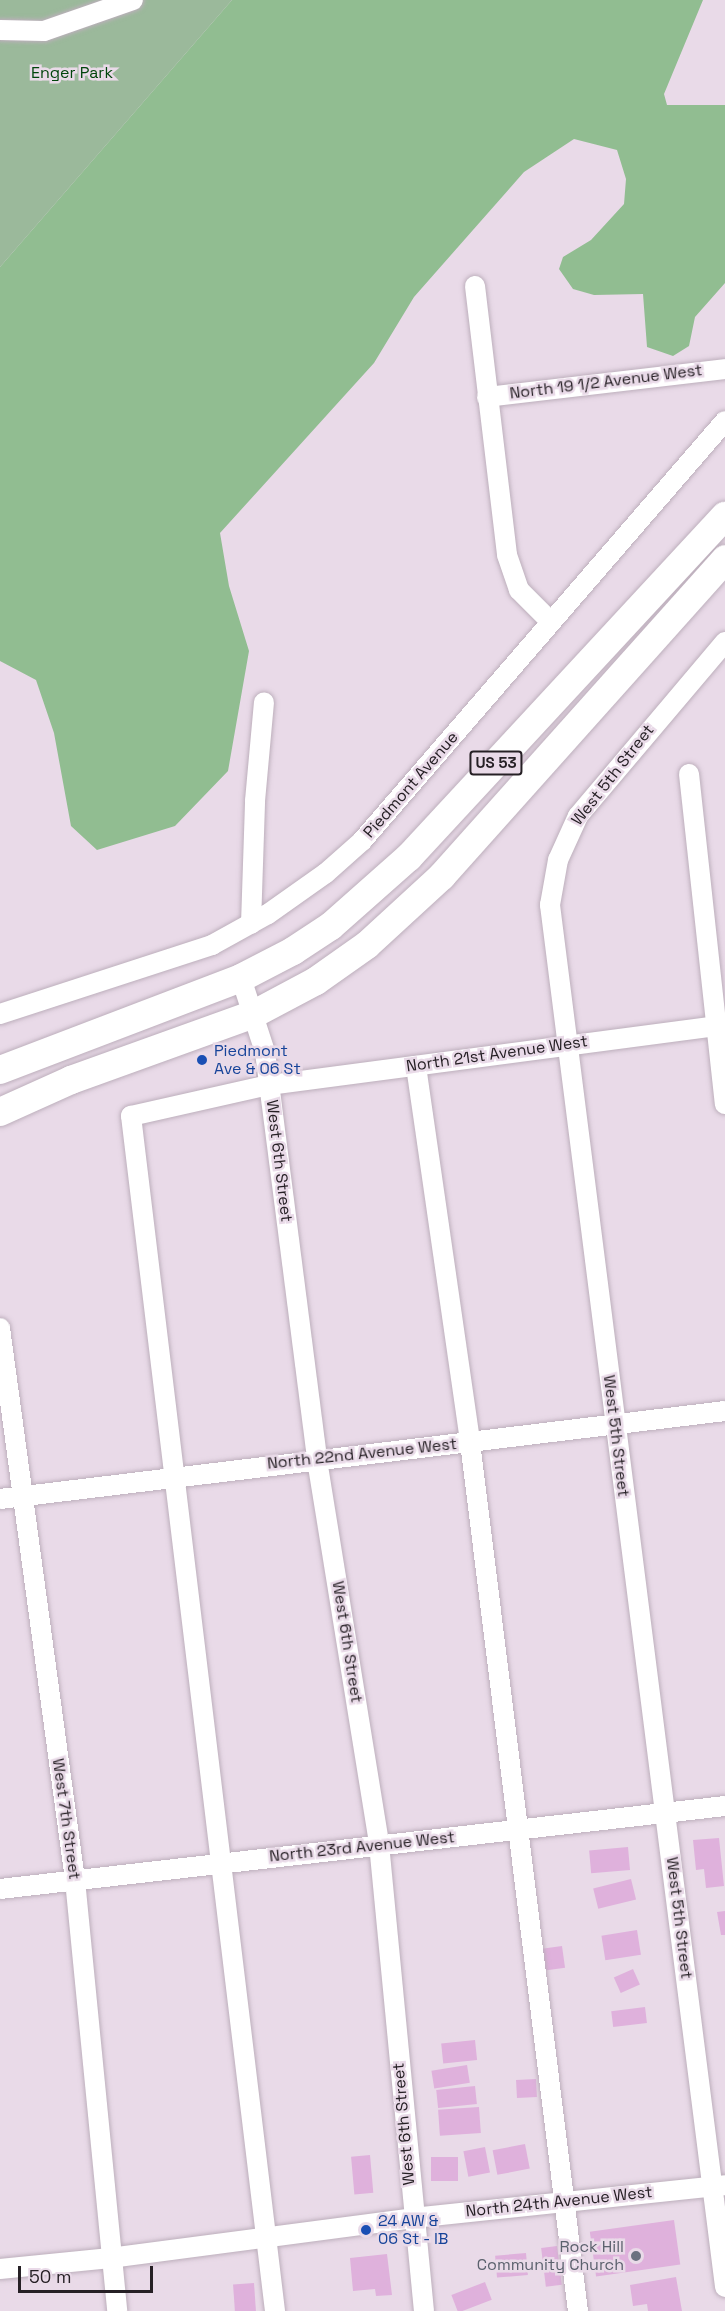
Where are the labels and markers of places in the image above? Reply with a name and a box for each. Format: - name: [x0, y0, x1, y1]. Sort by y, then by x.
- place label: Piedmont Ave & 06 St: [214, 1041, 301, 1079]
- marker: Piedmont Ave & 06 St: [195, 1053, 209, 1067]
- place label: 24 AW & 06 St - IB: [378, 2211, 449, 2249]
- marker: 24 AW & 06 St - IB: [359, 2223, 373, 2237]
- place label: Rock Hill Community Church: [477, 2237, 624, 2275]
- marker: Rock Hill Community Church: [629, 2249, 643, 2263]

